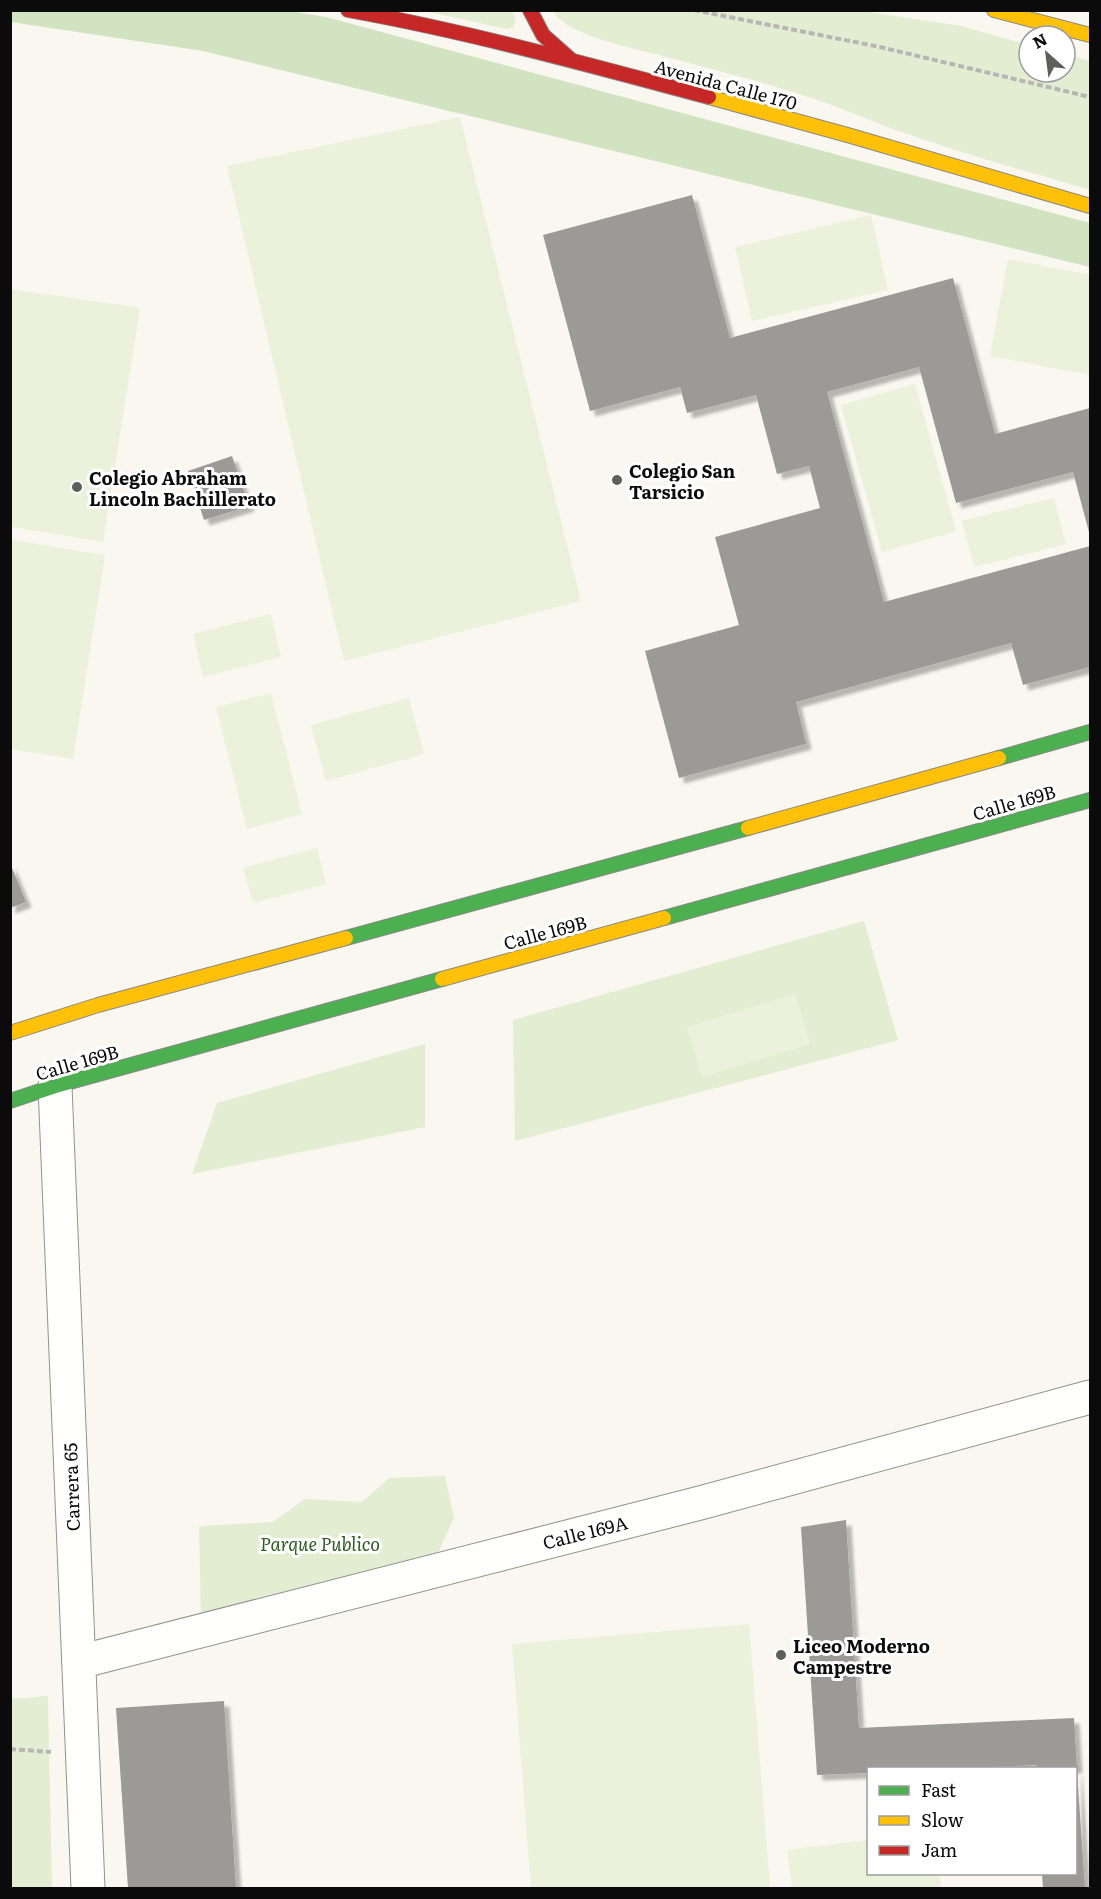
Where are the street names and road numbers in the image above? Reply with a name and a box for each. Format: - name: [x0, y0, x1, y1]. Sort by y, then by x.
- street label: Avenida Calle 170: [652, 52, 800, 116]
- street label: Calle 169B: [969, 777, 1059, 827]
- street label: Calle 169B: [500, 908, 590, 956]
- street label: Calle 169B: [32, 1037, 122, 1087]
- street label: Carrera 65: [56, 1442, 86, 1532]
- street label: Calle 169A: [540, 1508, 630, 1556]

